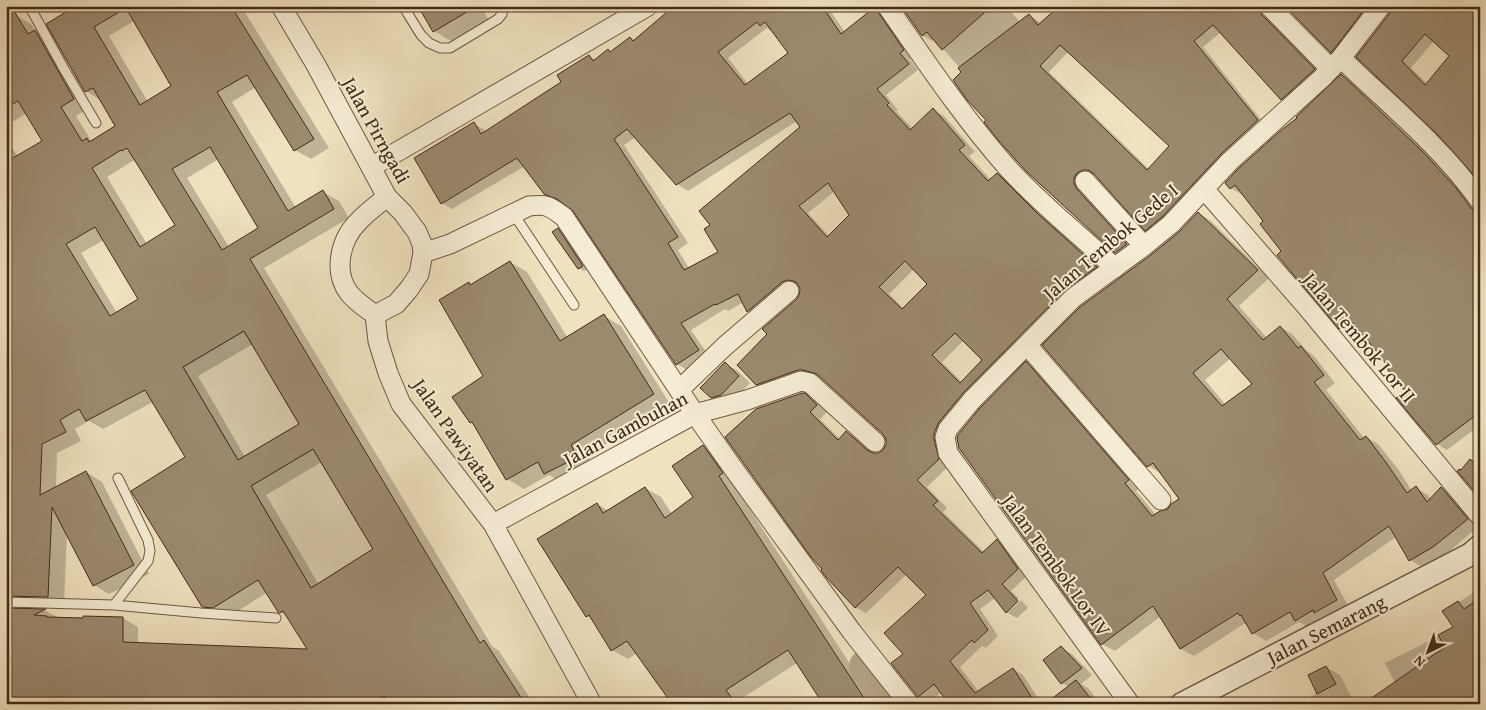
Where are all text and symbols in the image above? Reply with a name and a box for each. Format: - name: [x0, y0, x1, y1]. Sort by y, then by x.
- street label: Jalan Pirngadi: [334, 69, 418, 189]
- street label: Jalan Tembok Gede I: [1033, 175, 1184, 309]
- street label: Jalan Tembok Lor II: [1295, 263, 1423, 409]
- street label: Jalan Pawiyatan: [404, 370, 506, 498]
- street label: Jalan Gambuhan: [555, 383, 692, 474]
- street label: Jalan Tembok Lor IV: [994, 485, 1119, 642]
- street label: Jalan Semarang: [1259, 587, 1391, 673]
- north arrow: [1404, 628, 1454, 678]
- text: N: [1409, 651, 1429, 672]

